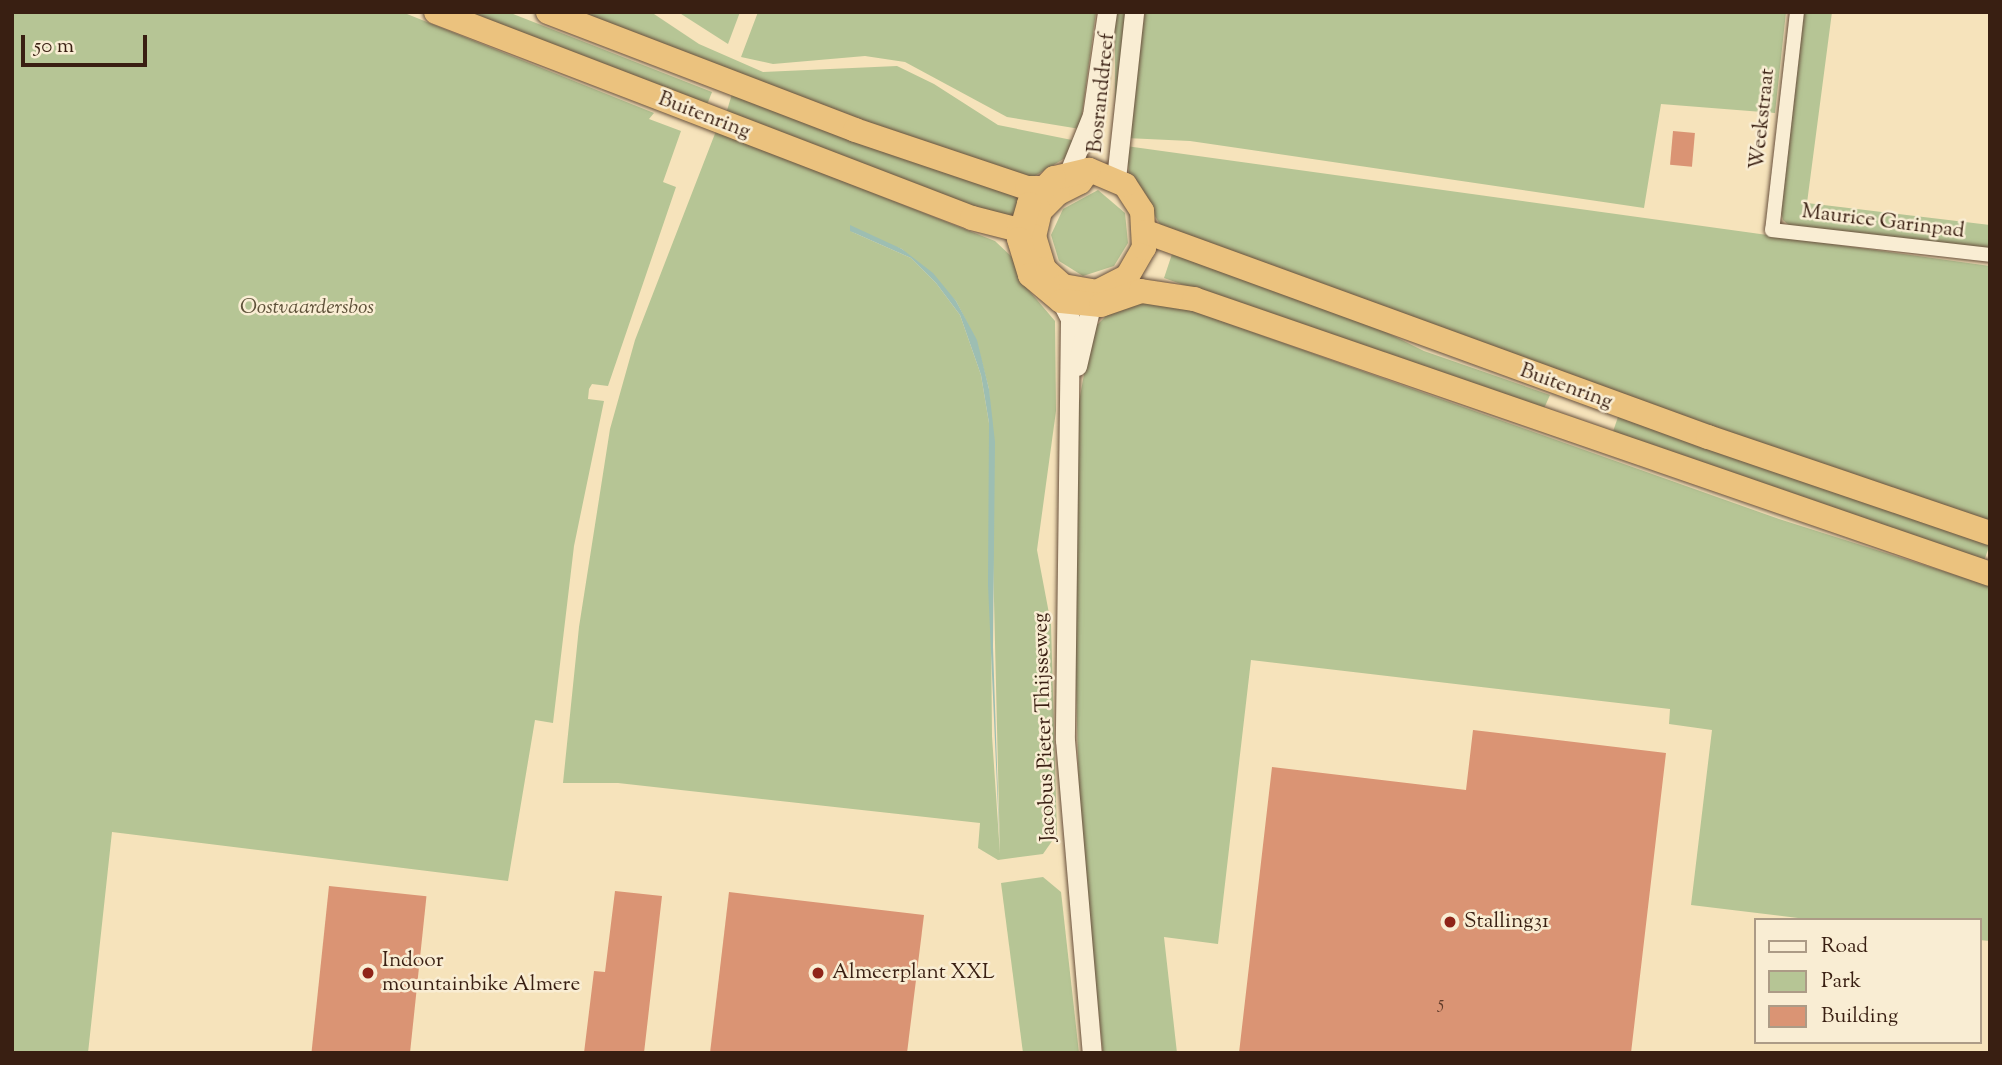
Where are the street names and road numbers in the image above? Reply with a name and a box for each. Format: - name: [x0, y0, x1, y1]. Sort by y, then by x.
- street label: Bosranddreef: [1083, 32, 1121, 154]
- street label: Weekstraat: [1745, 67, 1781, 171]
- street label: Buitenring: [654, 87, 754, 145]
- street label: Maurice Garinpad: [1800, 200, 1966, 244]
- street label: Buitenring: [1516, 359, 1616, 415]
- street label: Jacobus Pieter Thijsseweg: [1028, 612, 1062, 842]

